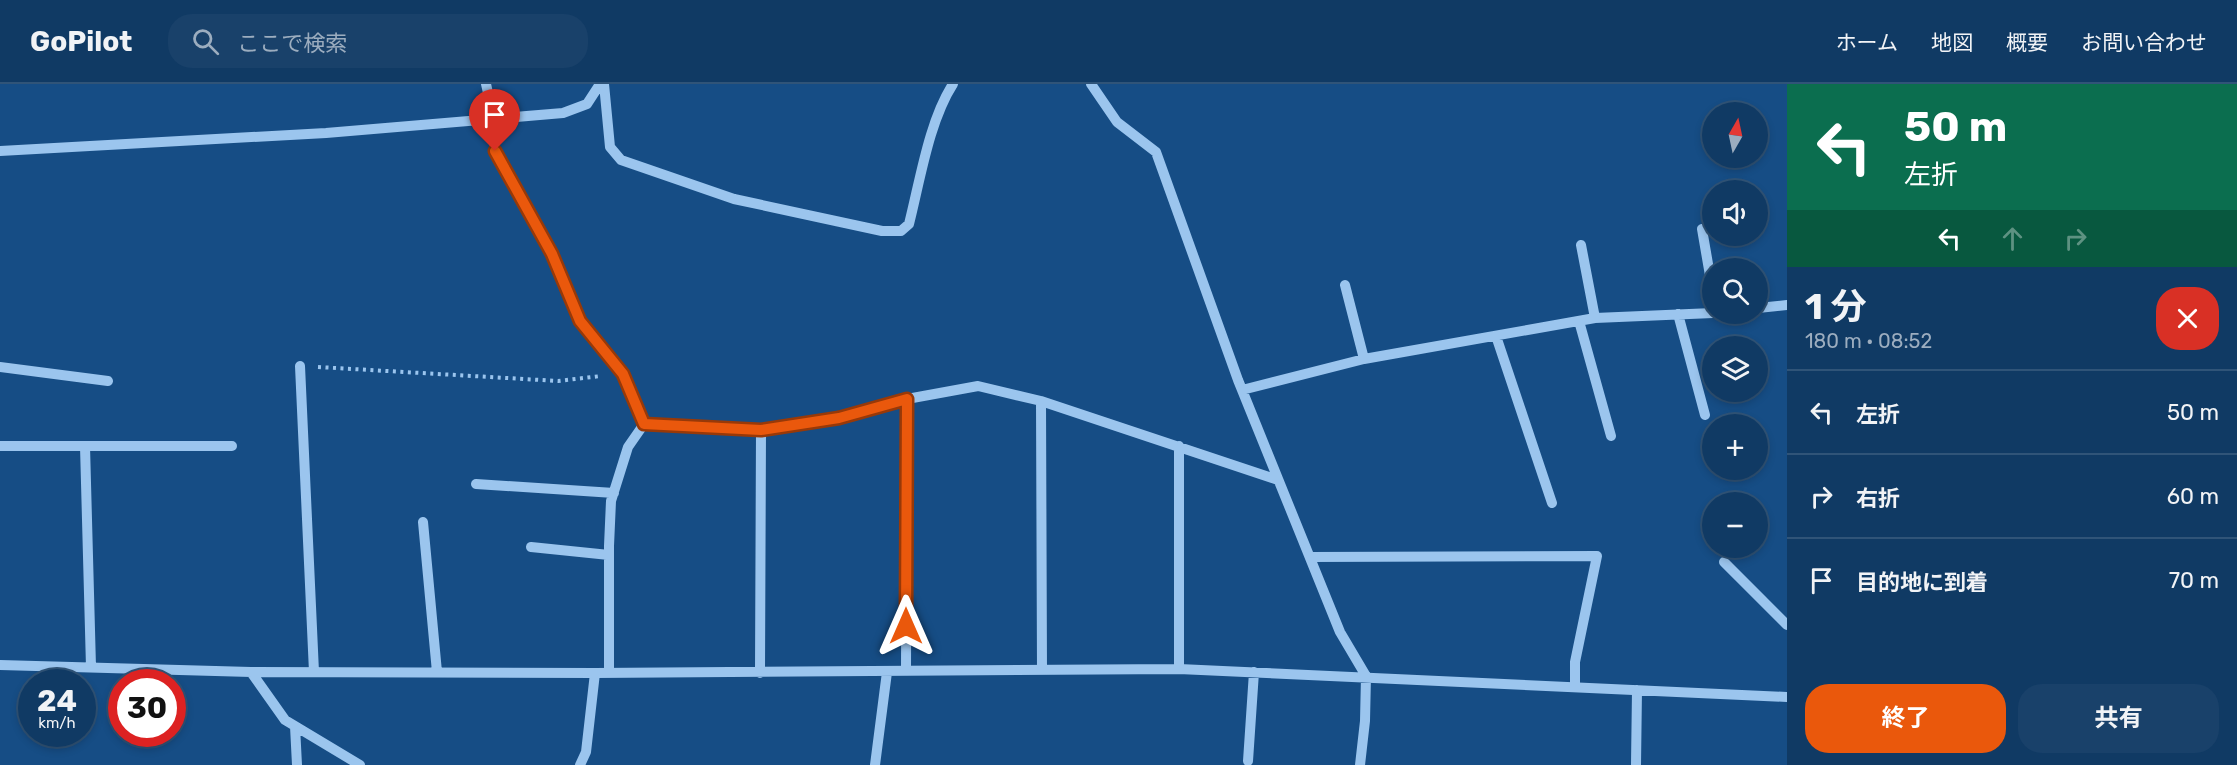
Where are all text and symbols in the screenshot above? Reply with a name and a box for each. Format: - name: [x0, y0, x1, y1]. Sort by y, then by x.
- search box: [168, 14, 588, 68]
- text: GoPilot: [30, 25, 132, 58]
- icon: search: [189, 25, 222, 58]
- text: ここで検索: [237, 30, 347, 57]
- text: ホーム: [1836, 30, 1898, 55]
- text: 地図: [1931, 30, 1973, 55]
- text: 概要: [2006, 30, 2048, 55]
- text: お問い合わせ: [2081, 30, 2207, 55]
- pin: [469, 89, 520, 151]
- icon: arrive: [478, 98, 511, 131]
- north arrow: [1702, 102, 1768, 168]
- map controls: [1702, 102, 1768, 558]
- text: 50 m: [1904, 102, 2007, 152]
- icon: left: [1805, 108, 1883, 186]
- text: 左折: [1904, 159, 1958, 191]
- button: sound: [1702, 180, 1768, 246]
- icon: left: [1933, 222, 1966, 255]
- icon: ahead: [1996, 222, 2029, 255]
- icon: right: [2059, 222, 2092, 255]
- button: search: [1702, 258, 1768, 324]
- text: 1 分: [1805, 285, 1867, 328]
- button: close: [2156, 287, 2219, 350]
- text: 180 m · 08:52: [1805, 329, 1932, 353]
- button: layers: [1702, 336, 1768, 402]
- icon: left: [1805, 396, 1838, 429]
- text: 50 m: [2167, 399, 2219, 426]
- text: 左折: [1856, 401, 1900, 428]
- button: +: [1702, 414, 1768, 480]
- icon: right: [1805, 480, 1838, 513]
- text: 60 m: [2167, 483, 2219, 510]
- text: 右折: [1856, 485, 1900, 512]
- button: −: [1702, 492, 1768, 558]
- icon: arrive: [1805, 564, 1838, 597]
- text: 70 m: [2169, 567, 2219, 594]
- text: 目的地に到着: [1856, 569, 1988, 596]
- position arrow: [874, 594, 938, 658]
- speed limit sign: 30: [108, 669, 186, 747]
- text: 24: [37, 683, 77, 719]
- button: 終了: [1805, 684, 2006, 753]
- button: 共有: [2018, 684, 2219, 753]
- text: km/h: [38, 714, 76, 732]

